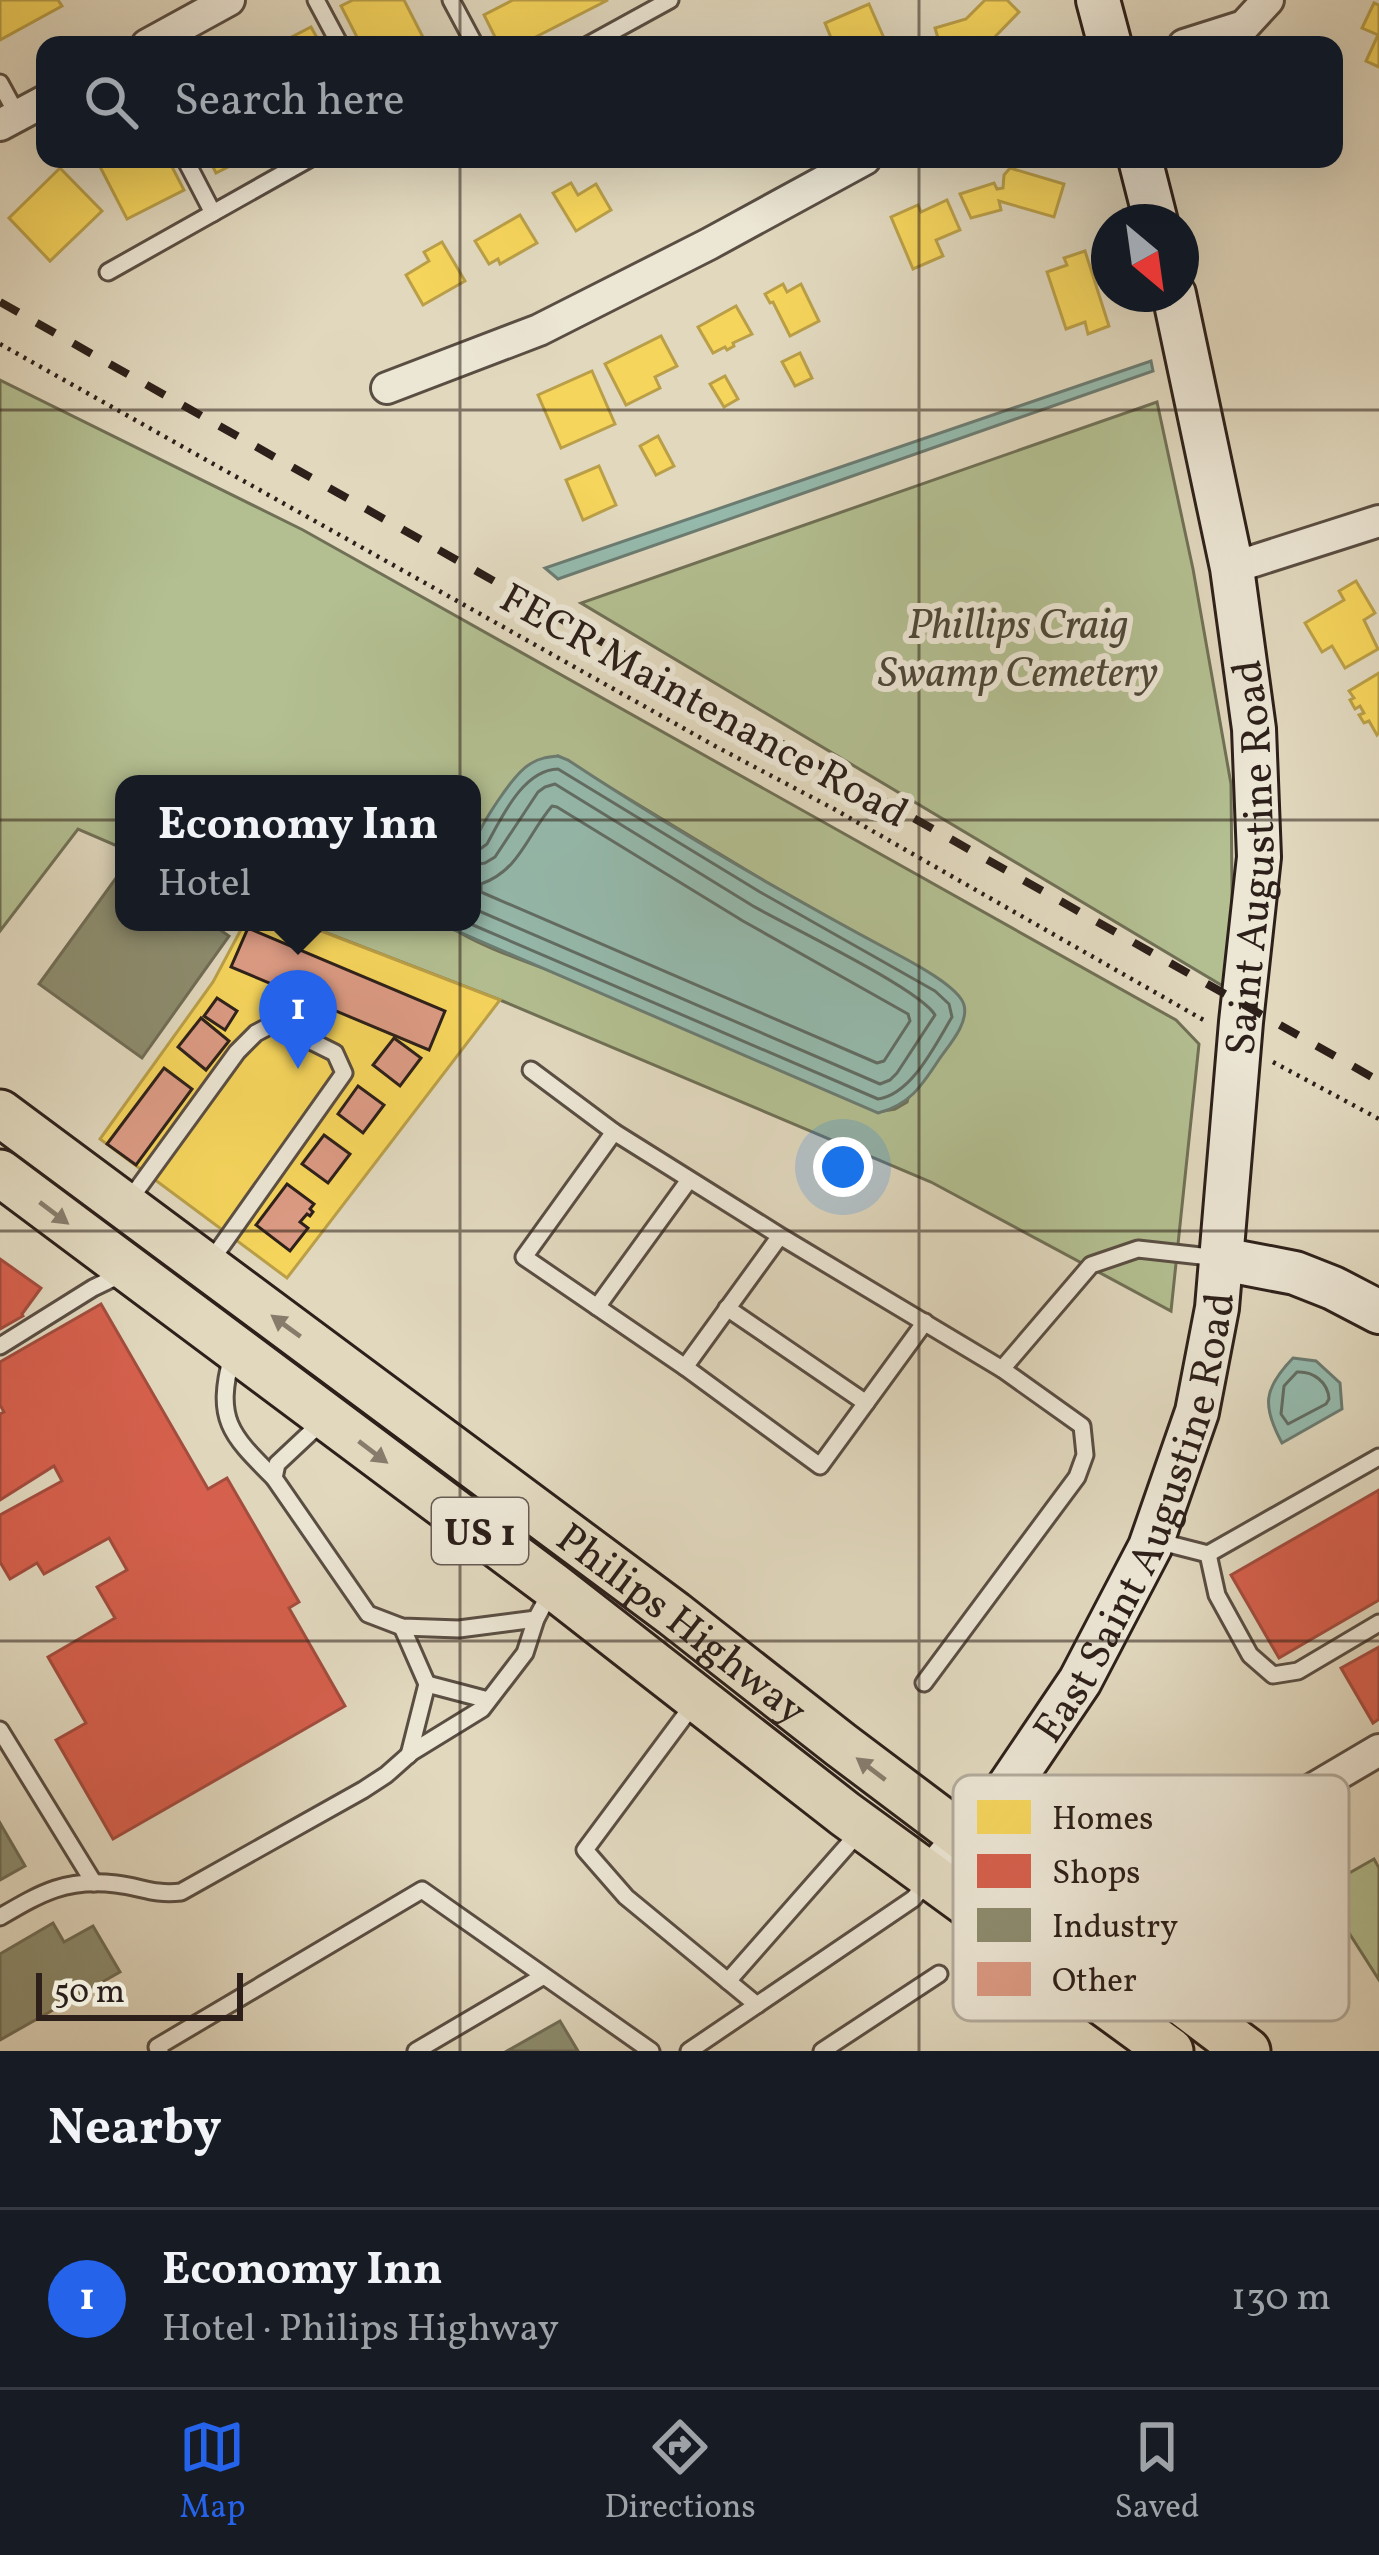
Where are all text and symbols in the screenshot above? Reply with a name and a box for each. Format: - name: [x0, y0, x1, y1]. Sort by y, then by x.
- search box: [36, 36, 1343, 168]
- icon: search: [78, 69, 144, 135]
- text: Search here: [174, 71, 405, 134]
- north arrow: [1091, 204, 1199, 312]
- street label: FECR Maintenance Road: [488, 571, 918, 845]
- park label: Phillips Craig Swamp Cemetery: [878, 598, 1158, 705]
- street label: Saint Augustine Road: [1213, 656, 1293, 1058]
- popup: [115, 775, 481, 931]
- text: Economy Inn: [158, 795, 438, 858]
- text: Hotel: [158, 858, 251, 912]
- pin: 1: [259, 970, 337, 1069]
- your location: [813, 1137, 873, 1197]
- one-way arrow: [38, 1201, 70, 1225]
- street label: East Saint Augustine Road: [1021, 1290, 1252, 1756]
- one-way arrow: [270, 1315, 302, 1339]
- one-way arrow: [357, 1439, 389, 1463]
- road number: US 1: [432, 1498, 528, 1564]
- street label: Philips Highway: [542, 1511, 818, 1742]
- one-way arrow: [855, 1757, 887, 1781]
- legend: [953, 1775, 1349, 2021]
- text: Homes: [1052, 1798, 1153, 1844]
- text: Shops: [1052, 1852, 1140, 1898]
- text: Industry: [1052, 1906, 1178, 1952]
- text: Other: [1052, 1960, 1137, 2006]
- scale bar: [36, 1967, 243, 2020]
- text: 50 m: [54, 1971, 125, 2017]
- text: Nearby: [48, 2094, 222, 2165]
- text: Economy Inn: [162, 2240, 443, 2303]
- text: 1: [79, 2272, 95, 2326]
- text: 130 m: [1231, 2272, 1331, 2326]
- text: Hotel · Philips Highway: [162, 2303, 559, 2357]
- tab: Map: [179, 2414, 246, 2532]
- tab: Directions: [604, 2414, 756, 2532]
- tab: Saved: [1115, 2414, 1200, 2532]

